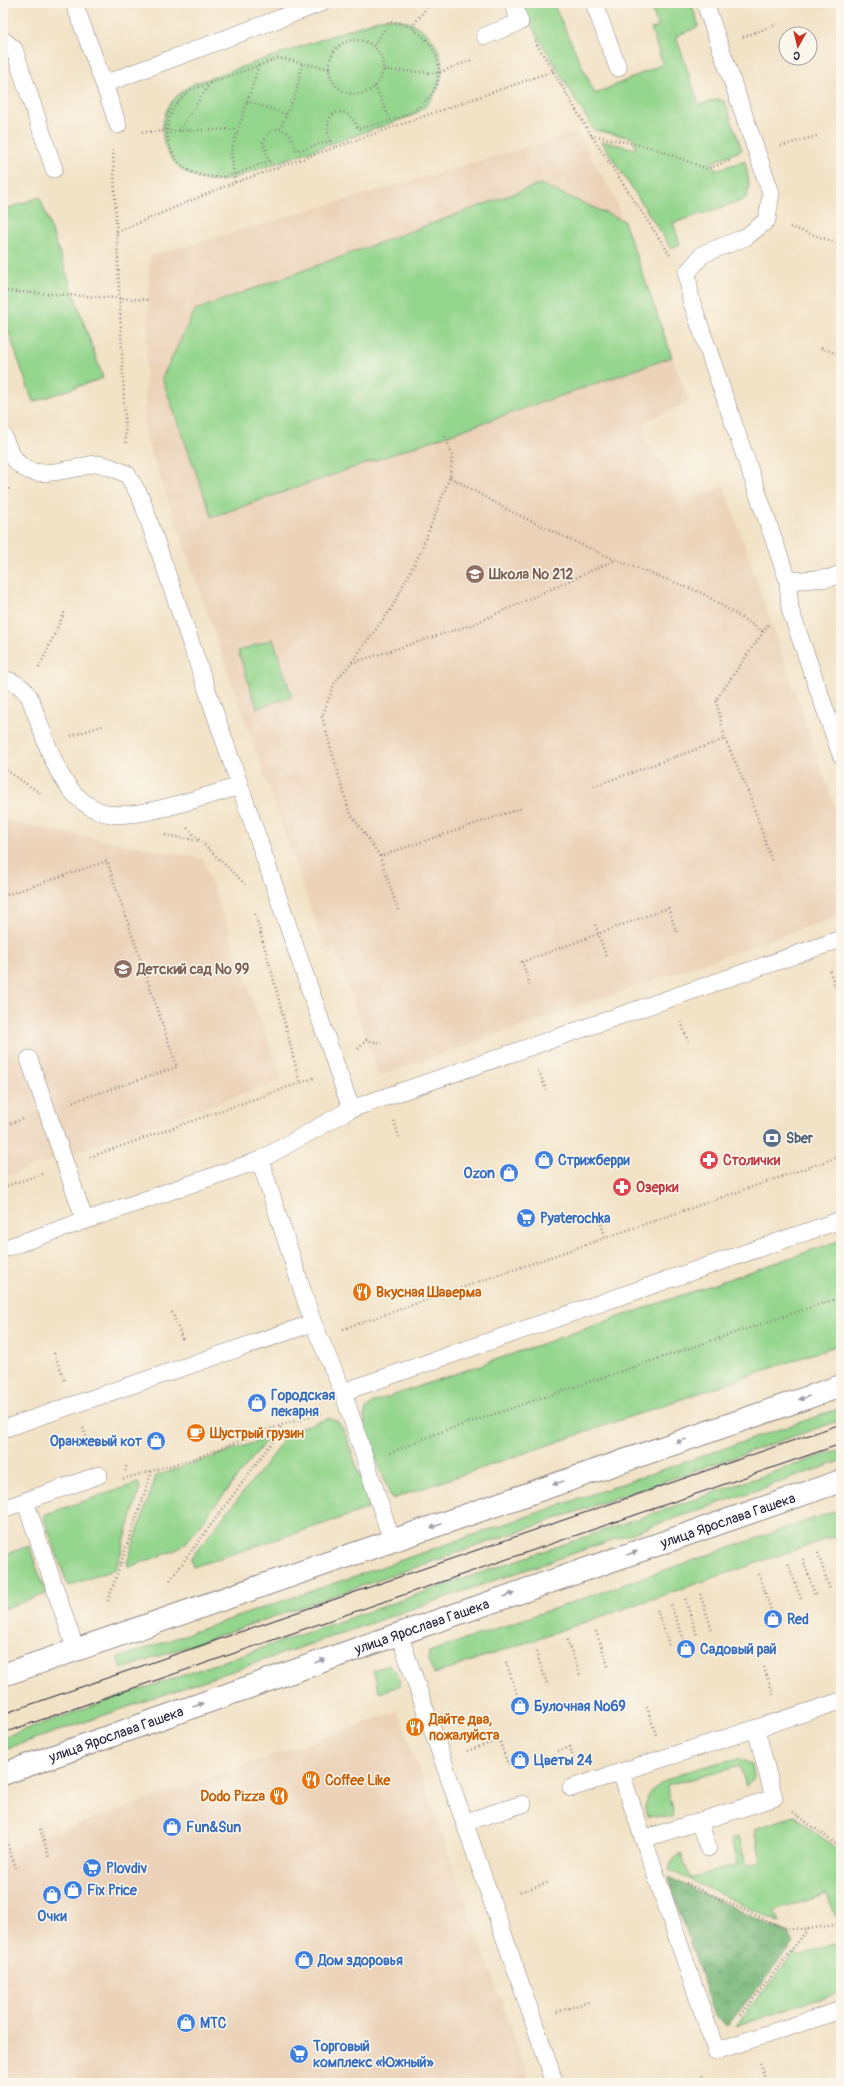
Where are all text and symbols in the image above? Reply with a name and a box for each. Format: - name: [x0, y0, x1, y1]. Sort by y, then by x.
- north arrow: [778, 26, 818, 66]
- text: С: [792, 48, 801, 62]
- school or university icon: Школа № 212: [464, 563, 486, 585]
- place label: Школа № 212: [488, 566, 573, 583]
- school or university icon: Детский сад № 99: [112, 958, 134, 980]
- place label: Детский сад № 99: [136, 961, 249, 978]
- bank icon: Sber: [761, 1127, 783, 1149]
- place label: Sber: [786, 1130, 814, 1147]
- shop icon: Стрижберри: [533, 1149, 555, 1171]
- pharmacy icon: Столички: [698, 1149, 720, 1171]
- place label: Стрижберри: [558, 1152, 631, 1169]
- place label: Столички: [723, 1152, 781, 1169]
- shop icon: Ozon: [498, 1162, 520, 1184]
- place label: Ozon: [464, 1165, 495, 1182]
- pharmacy icon: Озерки: [611, 1176, 633, 1198]
- place label: Озерки: [636, 1179, 679, 1196]
- supermarket icon: Pyaterochka: [515, 1207, 537, 1229]
- place label: Pyaterochka: [540, 1210, 611, 1227]
- restaurant icon: Вкусная Шаверма: [351, 1281, 373, 1303]
- place label: Вкусная Шаверма: [376, 1284, 482, 1301]
- place label: Городская пекарня: [271, 1387, 336, 1420]
- shop icon: Городская пекарня: [246, 1392, 268, 1414]
- one-way arrow: [798, 1396, 810, 1402]
- cafe icon: Шустрый грузин: [185, 1422, 207, 1444]
- place label: Шустрый грузин: [209, 1425, 304, 1442]
- shop icon: Оранжевый кот: [145, 1430, 167, 1452]
- place label: Оранжевый кот: [50, 1433, 143, 1450]
- one-way arrow: [675, 1438, 687, 1444]
- one-way arrow: [552, 1481, 564, 1487]
- street label: улица Ярослава Гашека: [657, 1489, 797, 1552]
- one-way arrow: [429, 1523, 441, 1529]
- one-way arrow: [627, 1550, 639, 1556]
- one-way arrow: [504, 1592, 516, 1598]
- street label: улица Ярослава Гашека: [351, 1595, 491, 1658]
- shop icon: Red: [762, 1608, 784, 1630]
- place label: Red: [787, 1611, 809, 1628]
- shop icon: Садовый рай: [675, 1638, 697, 1660]
- place label: Садовый рай: [700, 1641, 777, 1658]
- one-way arrow: [315, 1658, 327, 1664]
- shop icon: Булочная №69: [509, 1695, 531, 1717]
- place label: Булочная №69: [534, 1698, 626, 1715]
- street label: улица Ярослава Гашека: [46, 1702, 186, 1766]
- one-way arrow: [192, 1702, 204, 1708]
- place label: Дайте два, пожалуйста: [428, 1711, 500, 1744]
- restaurant icon: Дайте два, пожалуйста: [404, 1716, 426, 1738]
- shop icon: Цветы 24: [509, 1749, 531, 1771]
- place label: Цветы 24: [534, 1752, 594, 1769]
- restaurant icon: Coffee Like: [300, 1769, 322, 1791]
- place label: Coffee Like: [325, 1772, 391, 1789]
- restaurant icon: Dodo Pizza: [268, 1785, 290, 1807]
- place label: Dodo Pizza: [200, 1788, 265, 1805]
- shop icon: Fun&Sun: [161, 1816, 183, 1838]
- place label: Fun&Sun: [186, 1819, 241, 1836]
- supermarket icon: Plovdiv: [81, 1857, 103, 1879]
- place label: Plovdiv: [106, 1860, 148, 1877]
- shop icon: Fix Price: [62, 1879, 84, 1901]
- place label: Fix Price: [87, 1882, 138, 1899]
- shop icon: Очки: [41, 1884, 63, 1906]
- place label: Очки: [37, 1908, 67, 1925]
- shop icon: Дом здоровья: [293, 1949, 315, 1971]
- place label: Дом здоровья: [317, 1952, 403, 1969]
- shop icon: МТС: [175, 2012, 197, 2034]
- place label: МТС: [200, 2015, 227, 2032]
- place label: Торговый комплекс «Южный»: [312, 2038, 434, 2071]
- supermarket icon: Торговый комплекс «Южный»: [288, 2043, 310, 2065]

